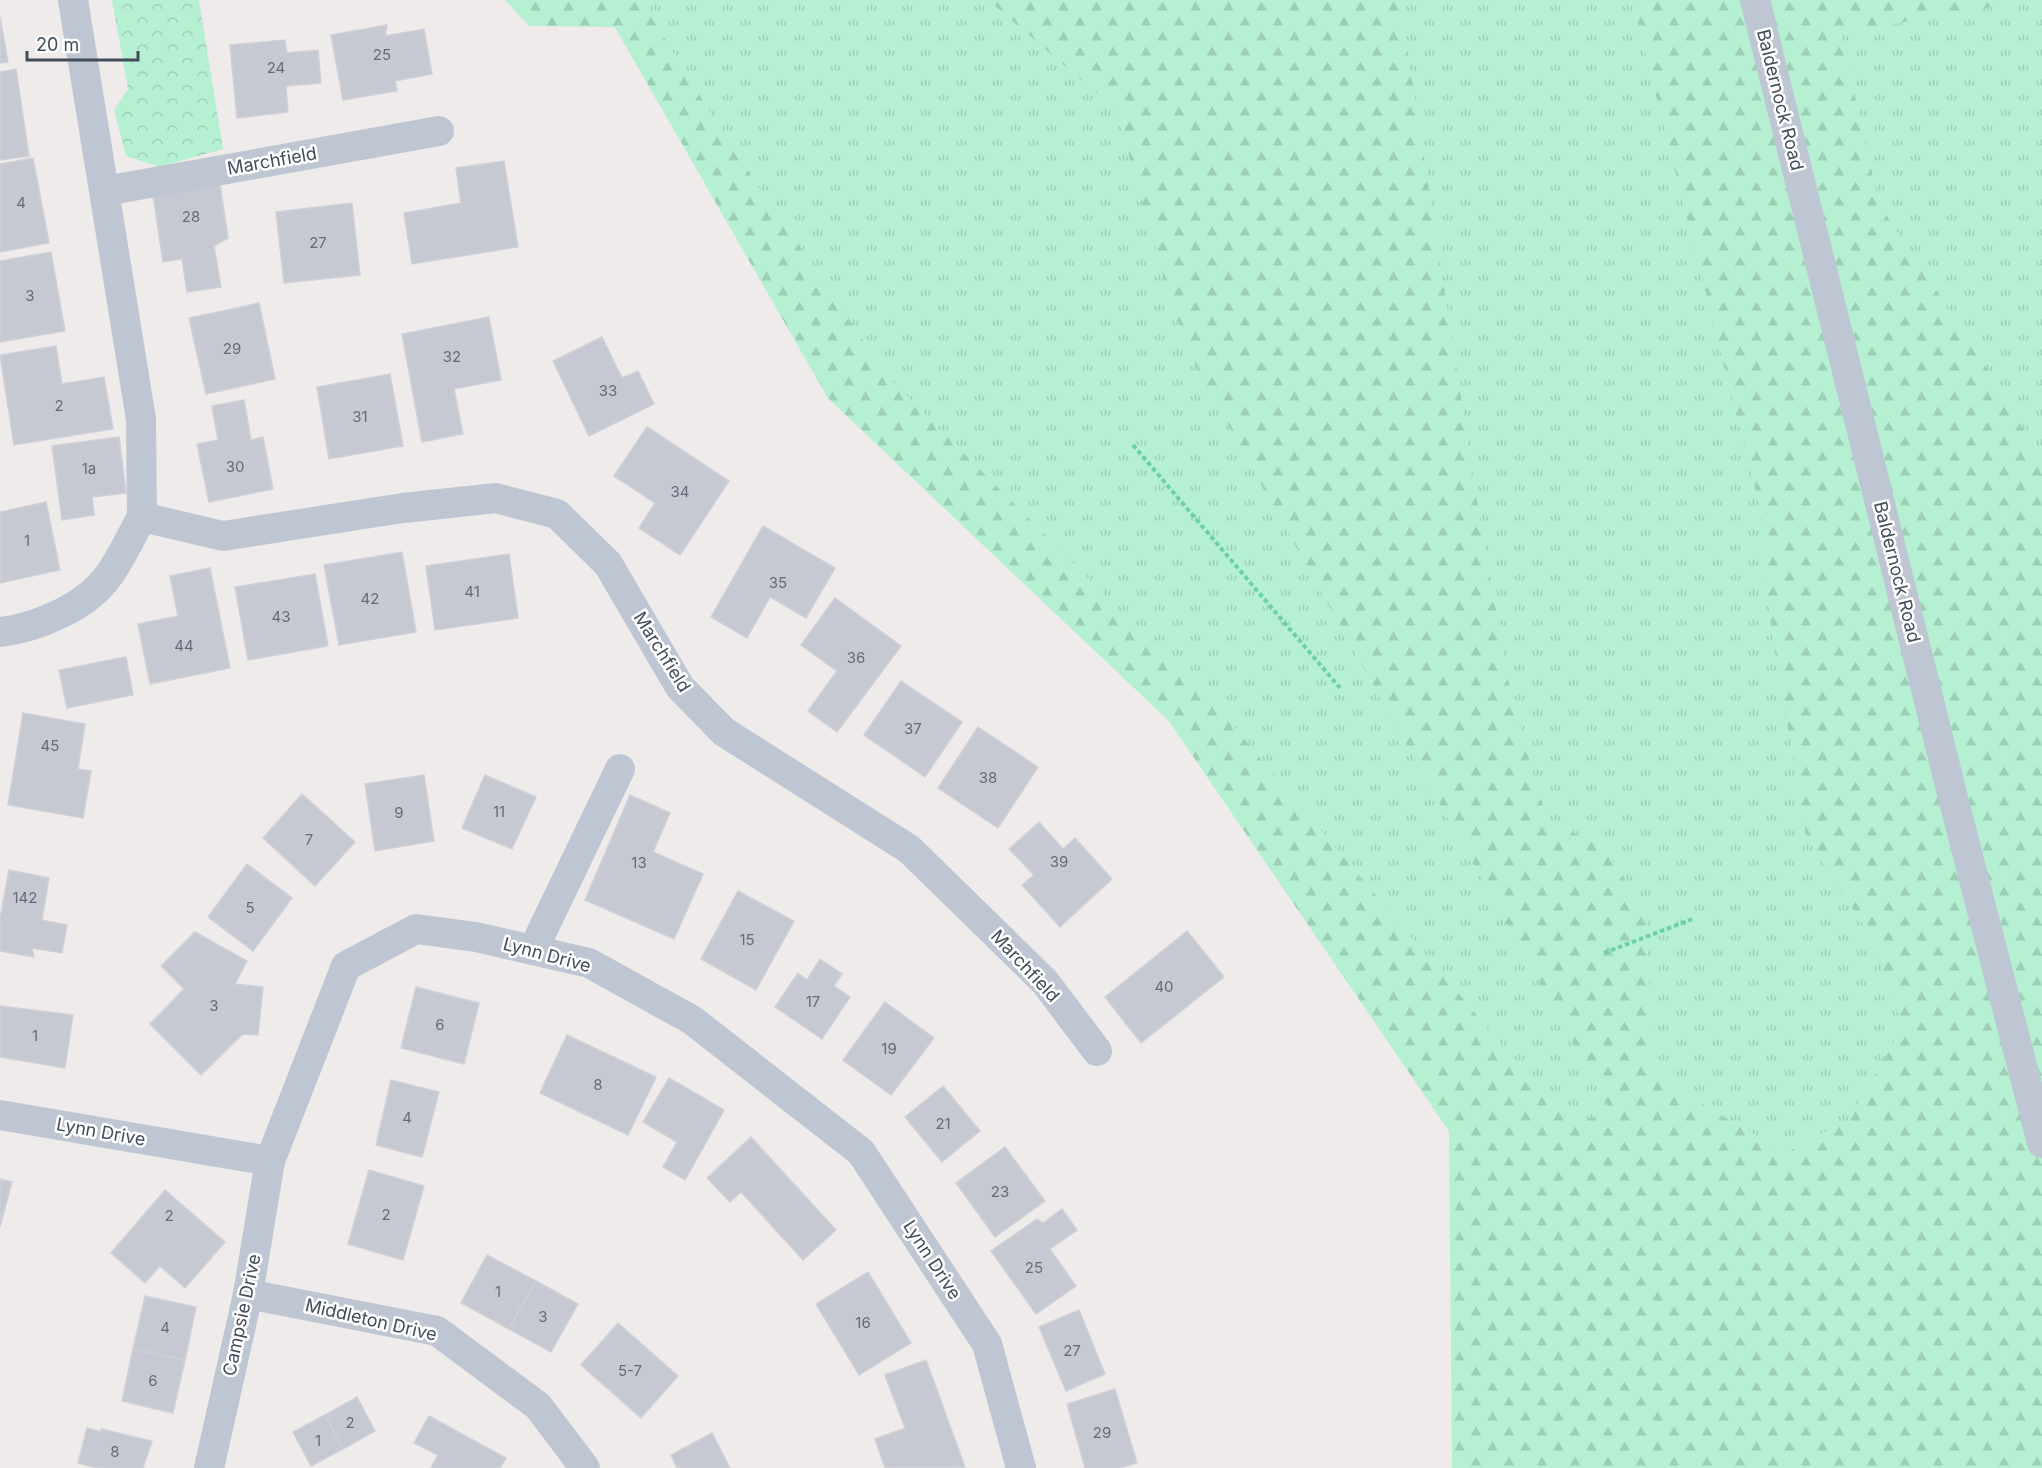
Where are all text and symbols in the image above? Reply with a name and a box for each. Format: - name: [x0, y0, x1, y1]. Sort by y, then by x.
- scale bar: [27, 24, 138, 62]
- street label: Baldernock Road: [1753, 27, 1808, 173]
- text: 20 m: [36, 34, 79, 55]
- house number: 25: [373, 45, 391, 64]
- house number: 24: [267, 58, 285, 77]
- street label: Marchfield: [225, 142, 318, 179]
- house number: 4: [16, 193, 26, 212]
- house number: 28: [182, 207, 200, 226]
- house number: 27: [309, 233, 327, 252]
- house number: 3: [25, 286, 35, 305]
- house number: 29: [223, 339, 241, 358]
- house number: 32: [443, 347, 461, 366]
- house number: 33: [599, 381, 617, 400]
- house number: 2: [54, 396, 64, 415]
- house number: 31: [352, 407, 368, 426]
- house number: 30: [226, 457, 244, 476]
- house number: 1a: [82, 459, 96, 478]
- house number: 34: [671, 482, 689, 501]
- street label: Baldernock Road: [1870, 499, 1925, 645]
- house number: 1: [24, 531, 30, 550]
- house number: 35: [769, 573, 787, 592]
- house number: 41: [464, 582, 480, 601]
- house number: 42: [361, 589, 379, 608]
- house number: 43: [272, 607, 290, 626]
- street label: Marchfield: [629, 608, 695, 696]
- house number: 44: [174, 636, 194, 655]
- house number: 36: [847, 648, 865, 667]
- house number: 37: [904, 719, 922, 738]
- house number: 45: [41, 736, 59, 755]
- house number: 38: [979, 768, 997, 787]
- house number: 11: [493, 802, 505, 821]
- house number: 9: [394, 803, 404, 822]
- house number: 7: [305, 830, 313, 849]
- house number: 39: [1050, 852, 1068, 871]
- house number: 13: [631, 853, 647, 872]
- house number: 142: [13, 888, 37, 907]
- house number: 5: [245, 898, 255, 917]
- street label: Marchfield: [987, 925, 1064, 1006]
- house number: 15: [739, 930, 755, 949]
- street label: Lynn Drive: [501, 933, 593, 976]
- house number: 40: [1154, 977, 1174, 996]
- house number: 17: [806, 992, 820, 1011]
- house number: 3: [209, 996, 219, 1015]
- house number: 6: [435, 1015, 445, 1034]
- house number: 1: [32, 1026, 38, 1045]
- house number: 19: [881, 1039, 897, 1058]
- house number: 8: [593, 1075, 603, 1094]
- house number: 4: [402, 1108, 412, 1127]
- street label: Lynn Drive: [55, 1113, 147, 1150]
- house number: 21: [935, 1114, 951, 1133]
- house number: 23: [991, 1182, 1009, 1201]
- house number: 2: [381, 1205, 391, 1224]
- house number: 2: [164, 1206, 174, 1225]
- street label: Lynn Drive: [899, 1216, 966, 1303]
- street label: Campsie Drive: [218, 1252, 265, 1378]
- house number: 25: [1025, 1258, 1043, 1277]
- house number: 1: [495, 1282, 501, 1301]
- street label: Middleton Drive: [303, 1294, 439, 1345]
- house number: 3: [538, 1307, 548, 1326]
- house number: 16: [855, 1313, 871, 1332]
- house number: 4: [160, 1318, 170, 1337]
- house number: 27: [1063, 1341, 1081, 1360]
- house number: 5-7: [618, 1361, 642, 1380]
- house number: 6: [148, 1371, 158, 1390]
- house number: 2: [345, 1413, 355, 1432]
- house number: 29: [1093, 1423, 1111, 1442]
- house number: 1: [315, 1431, 321, 1450]
- house number: 8: [110, 1442, 120, 1461]

